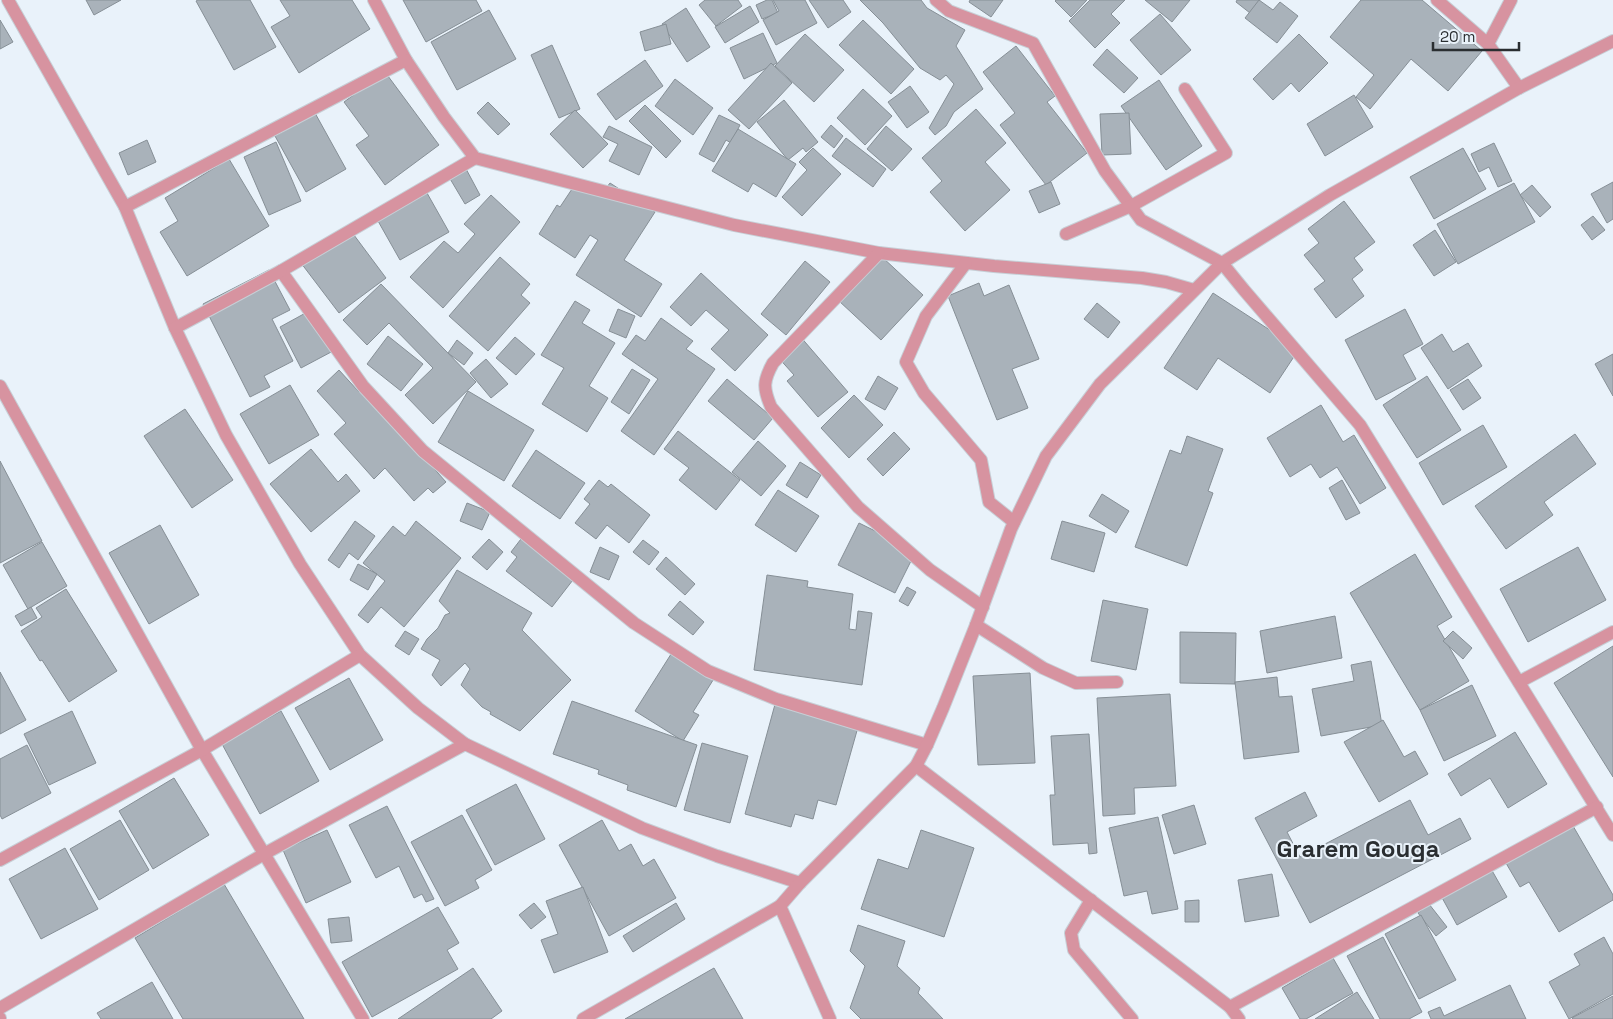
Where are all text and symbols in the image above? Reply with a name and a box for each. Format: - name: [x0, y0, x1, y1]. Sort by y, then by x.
- scale bar: [1433, 20, 1519, 52]
- text: 20 m: [1440, 27, 1475, 46]
- district label: Grarem Gouga: [1276, 833, 1440, 864]

